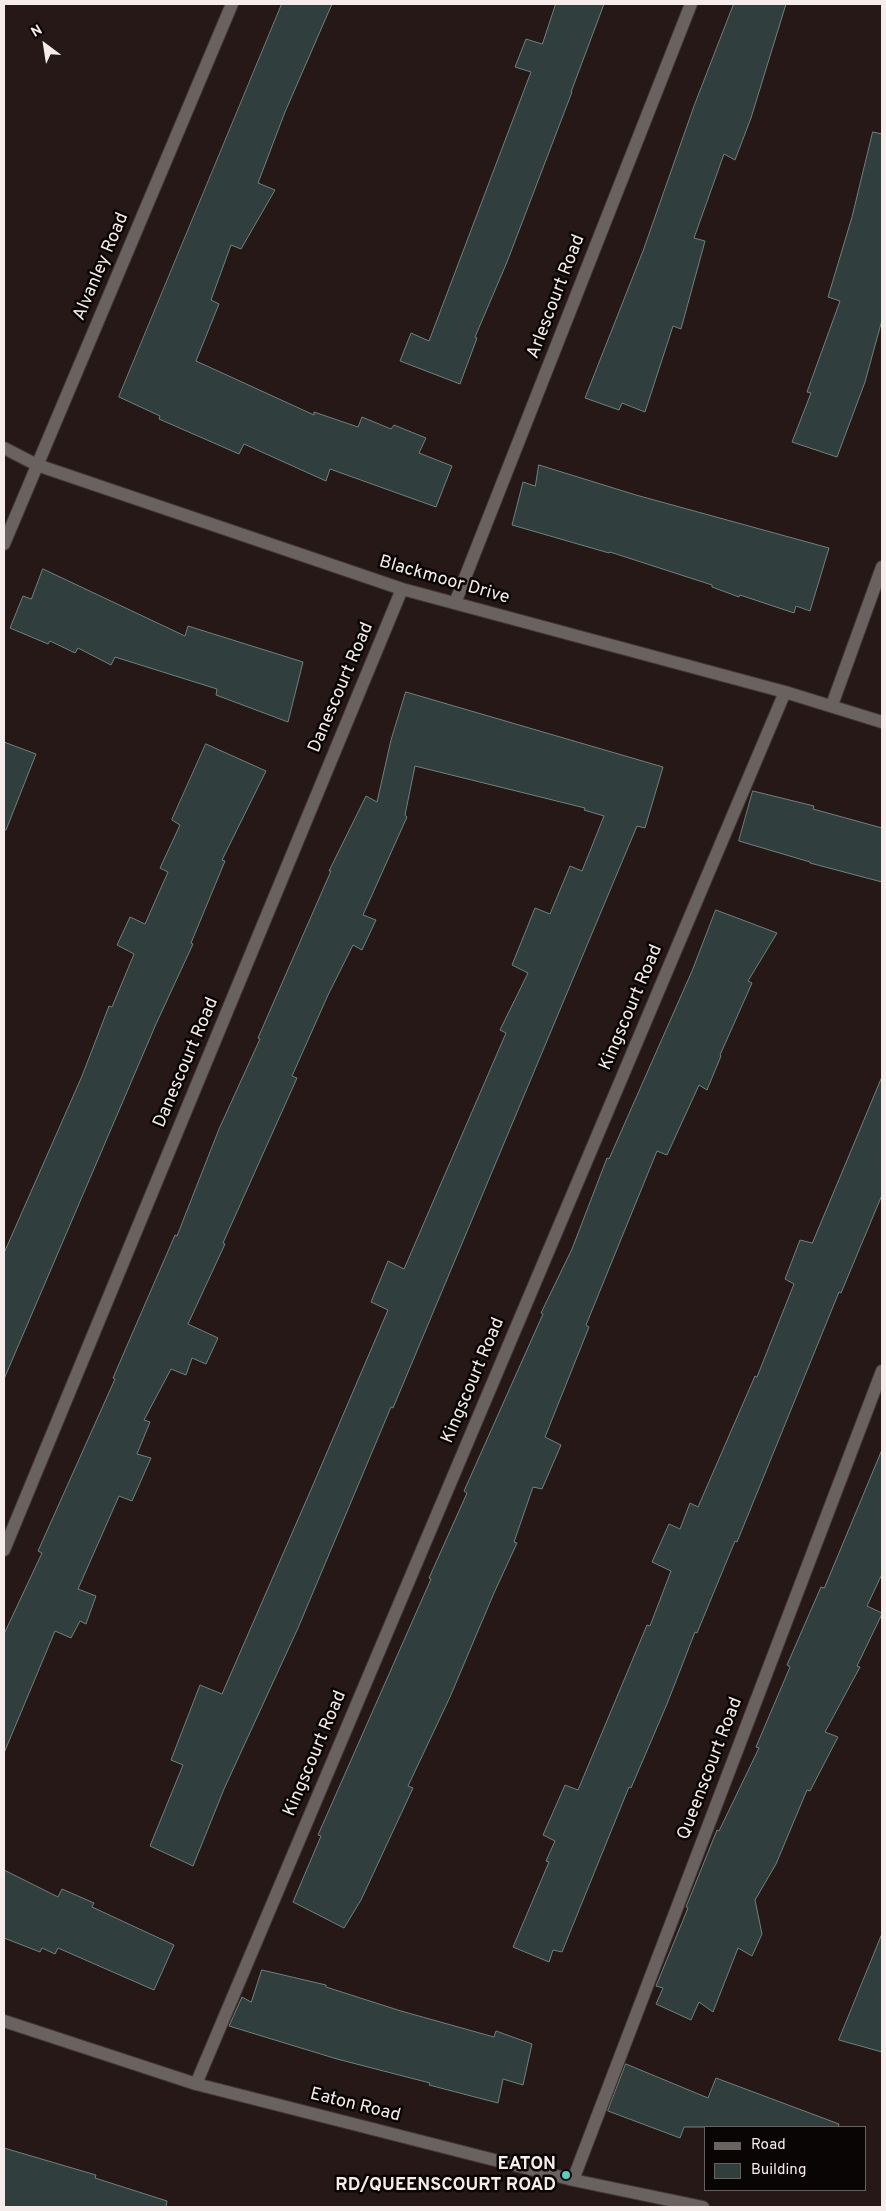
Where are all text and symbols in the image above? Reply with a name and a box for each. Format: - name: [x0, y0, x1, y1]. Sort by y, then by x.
- north arrow: [20, 20, 70, 70]
- text: N: [28, 22, 46, 42]
- street label: Alvanley Road: [70, 210, 134, 324]
- street label: Arlescourt Road: [523, 232, 591, 362]
- street label: Blackmoor Drive: [376, 552, 512, 610]
- street label: Danescourt Road: [305, 620, 379, 756]
- street label: Kingscourt Road: [596, 942, 668, 1074]
- street label: Danescourt Road: [150, 995, 224, 1131]
- street label: Kingscourt Road: [438, 1315, 510, 1447]
- street label: Kingscourt Road: [280, 1688, 352, 1820]
- street label: Queenscourt Road: [674, 1695, 748, 1843]
- street label: Eaton Road: [308, 2084, 402, 2128]
- legend: [704, 2126, 866, 2191]
- text: Road: [751, 2136, 786, 2155]
- place label: EATON RD/QUEENSCOURT ROAD: [335, 2154, 556, 2196]
- text: Building: [751, 2161, 806, 2180]
- marker: EATON RD/QUEENSCOURT ROAD: [560, 2169, 572, 2181]

